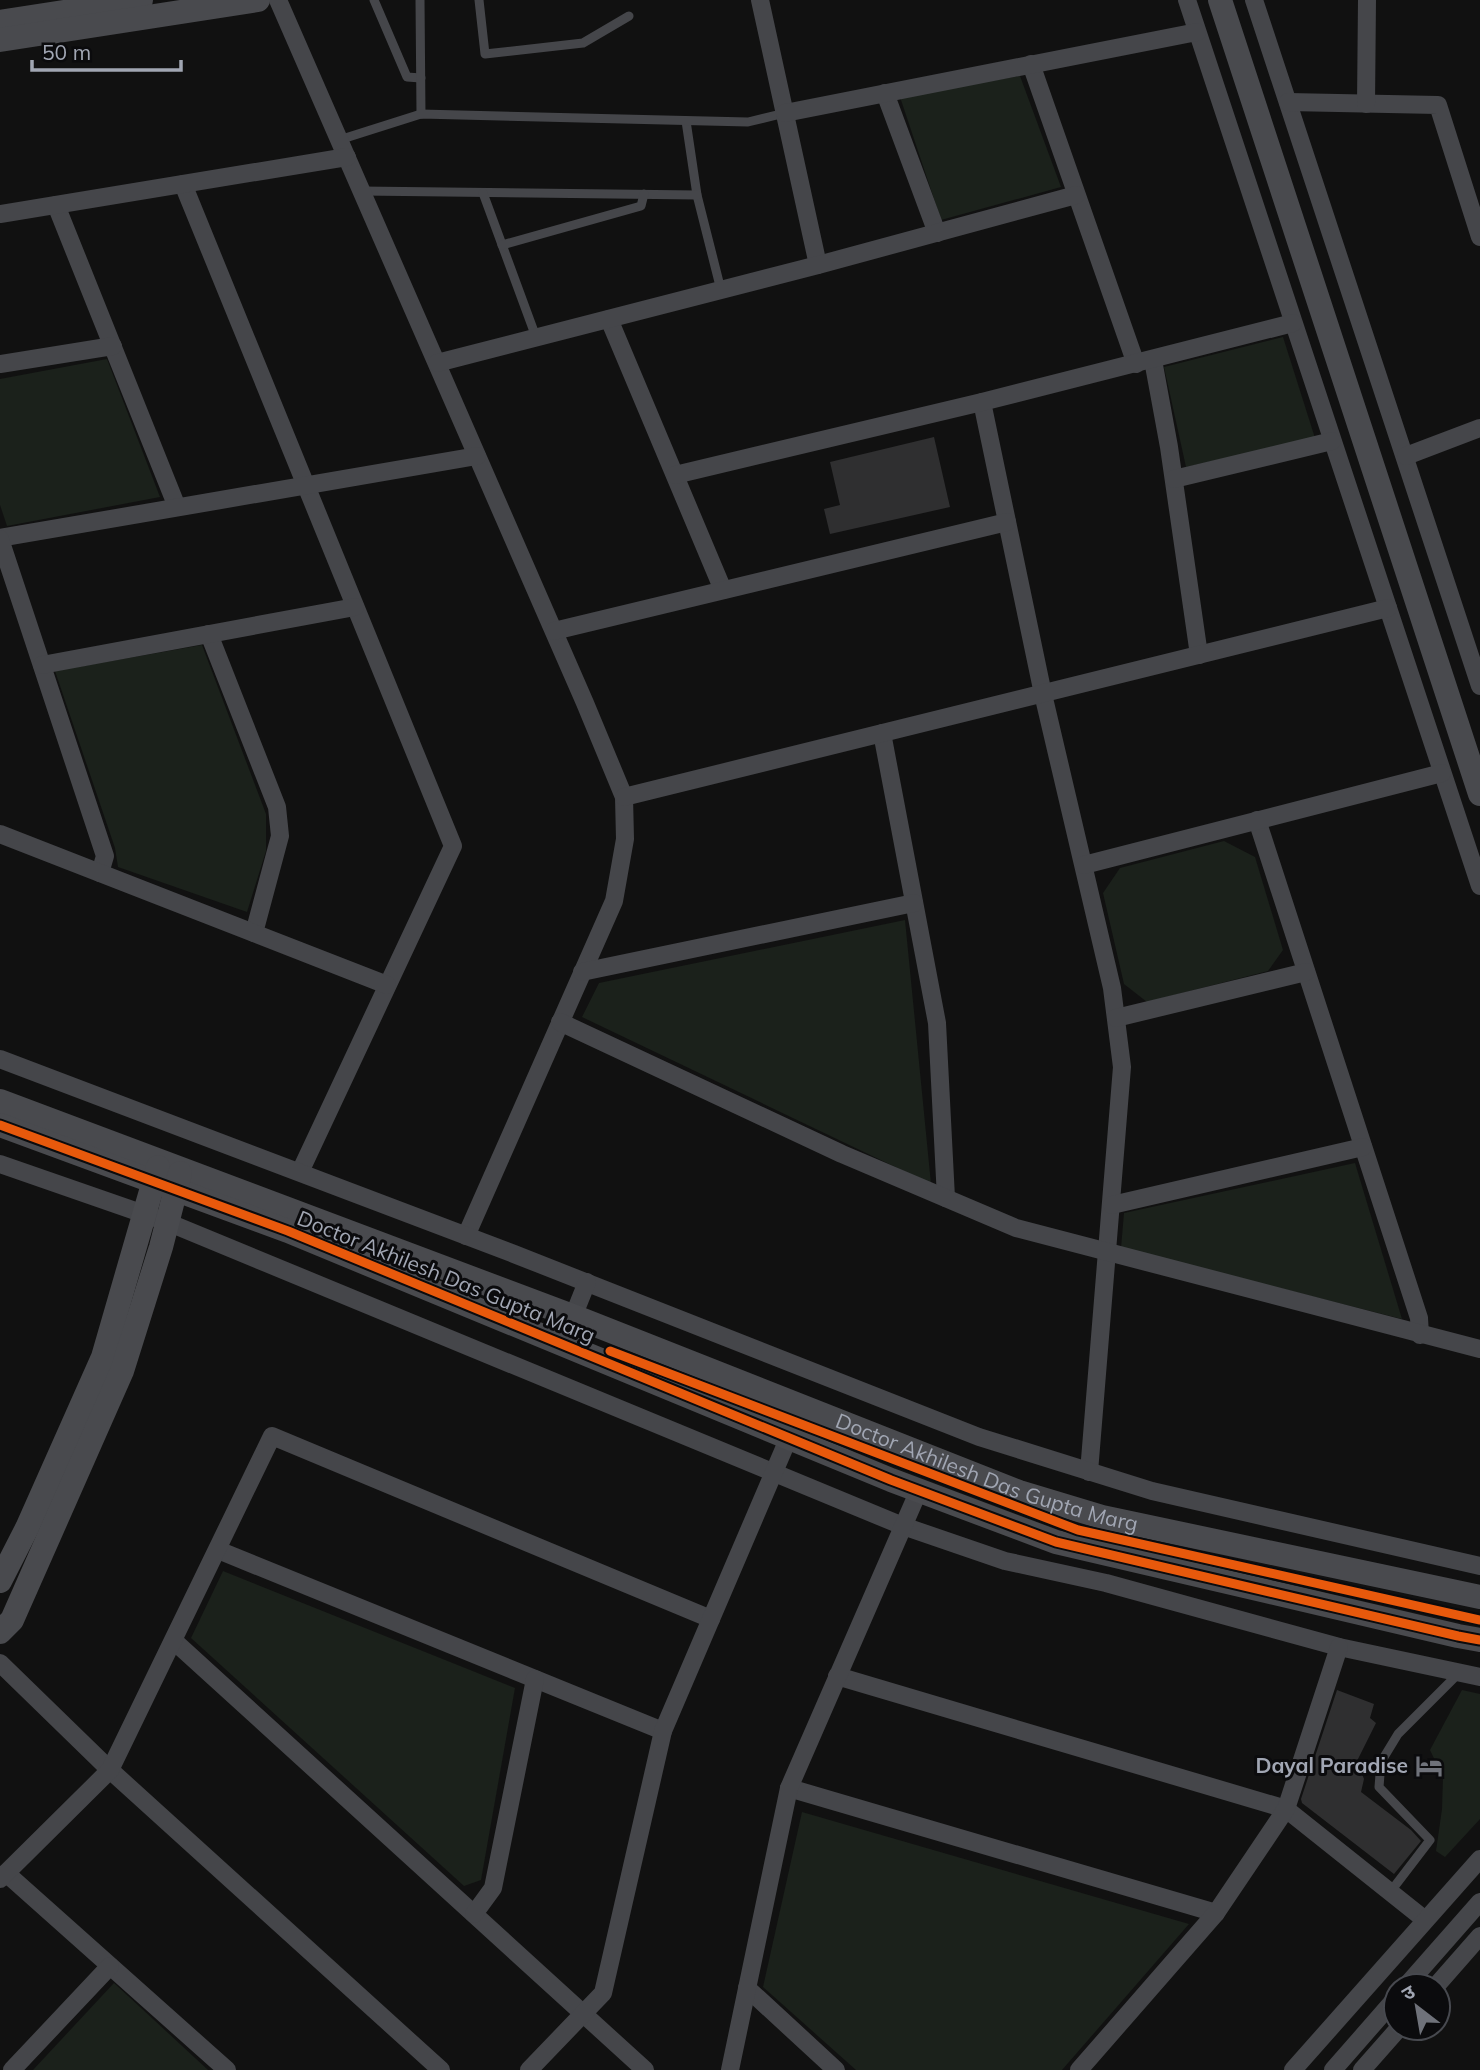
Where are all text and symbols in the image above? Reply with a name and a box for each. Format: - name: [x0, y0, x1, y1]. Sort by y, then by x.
- scale bar: [32, 28, 180, 72]
- text: 50 m: [42, 39, 91, 65]
- street label: Doctor Akhilesh Das Gupta Marg: [294, 1204, 599, 1348]
- street label: Doctor Akhilesh Das Gupta Marg: [832, 1407, 1141, 1536]
- hotel icon: Dayal Paradise: [1414, 1751, 1444, 1781]
- place label: Dayal Paradise: [1255, 1752, 1408, 1778]
- north arrow: [1382, 1972, 1452, 2042]
- text: उ: [1397, 1979, 1420, 2006]

